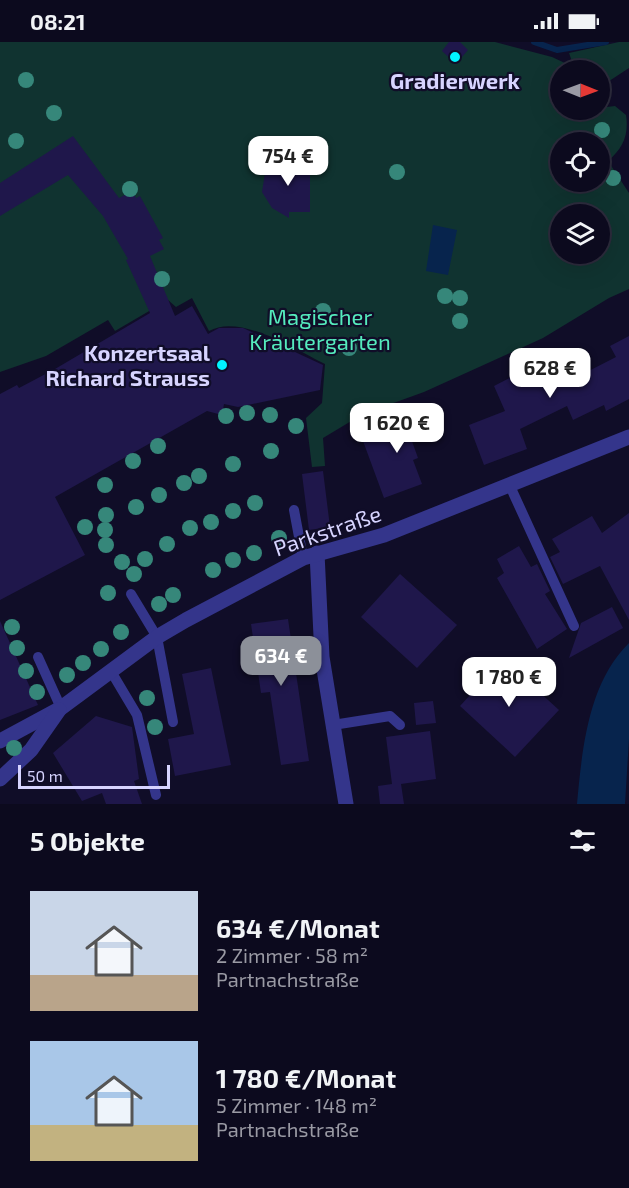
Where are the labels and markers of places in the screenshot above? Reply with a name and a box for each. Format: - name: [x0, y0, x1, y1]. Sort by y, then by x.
- marker: Gradierwerk: [448, 50, 462, 64]
- place label: Gradierwerk: [390, 67, 521, 93]
- pin: 754 €: [246, 136, 330, 187]
- place label: Konzertsaal Richard Strauss: [45, 339, 211, 390]
- pin: 628 €: [508, 348, 592, 399]
- marker: Konzertsaal Richard Strauss: [215, 358, 229, 372]
- pin: 1 620 €: [342, 403, 452, 454]
- pin: 634 €: [239, 636, 323, 687]
- pin: 1 780 €: [454, 657, 564, 708]

